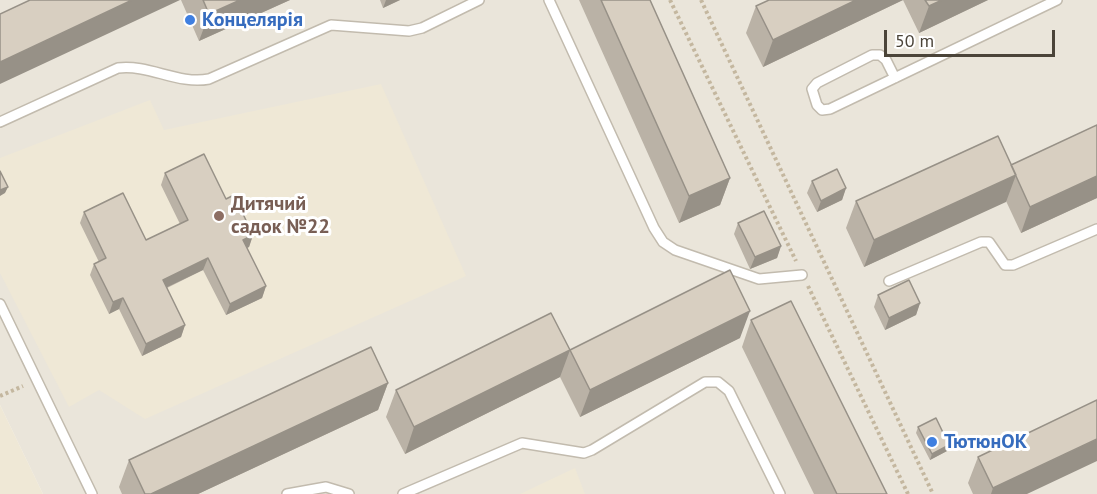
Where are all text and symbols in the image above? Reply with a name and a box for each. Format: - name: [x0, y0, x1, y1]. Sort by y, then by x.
- place label: Концелярія: [202, 8, 303, 32]
- marker: Концелярія: [183, 13, 197, 27]
- scale bar: [887, 18, 1058, 56]
- text: 50 m: [895, 29, 934, 52]
- place label: Дитячий садок №22: [231, 192, 330, 239]
- marker: Дитячий садок №22: [212, 209, 226, 223]
- place label: ТютюнОК: [944, 430, 1027, 454]
- marker: ТютюнОК: [925, 435, 939, 449]

